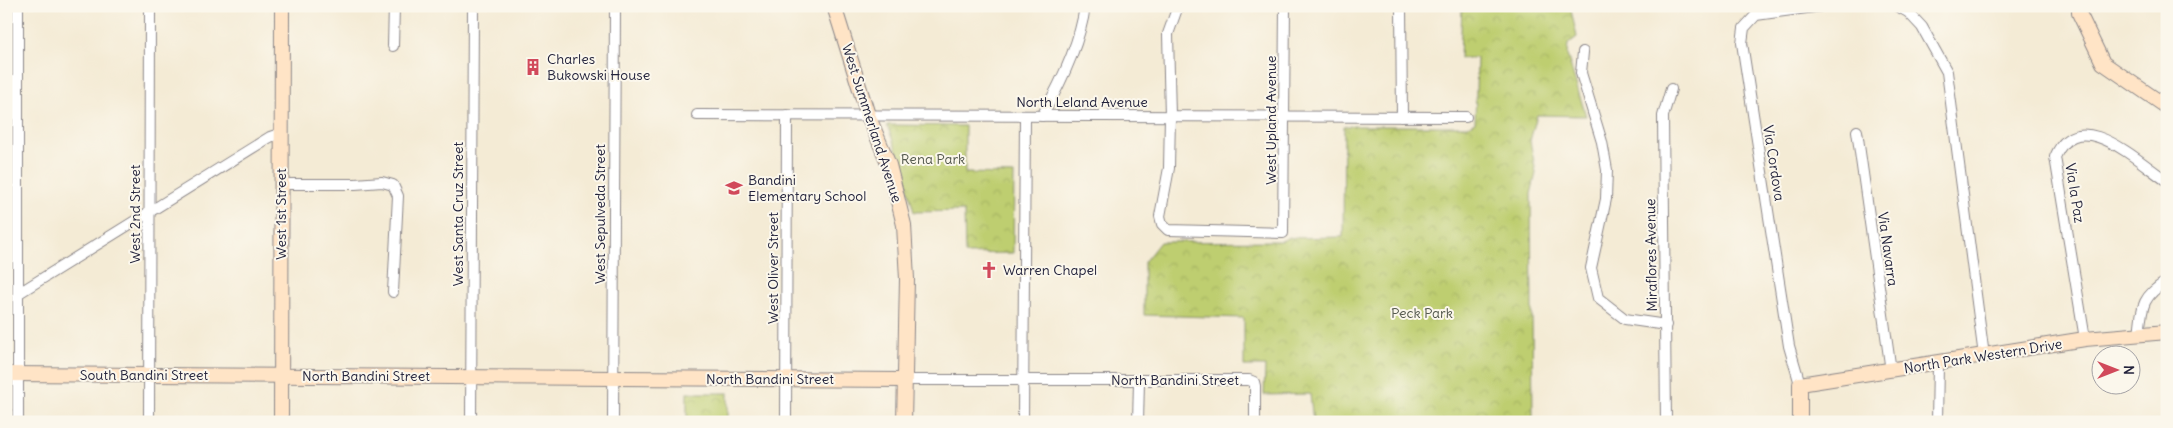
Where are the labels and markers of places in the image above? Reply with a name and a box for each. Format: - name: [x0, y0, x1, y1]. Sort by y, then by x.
- place label: Charles Bukowski House: [547, 50, 650, 84]
- building icon: Charles Bukowski House: [523, 57, 543, 77]
- place label: Bandini Elementary School: [748, 171, 866, 205]
- school or university icon: Bandini Elementary School: [724, 178, 744, 198]
- church icon: Warren Chapel: [979, 260, 999, 280]
- place label: Warren Chapel: [1003, 261, 1097, 279]

